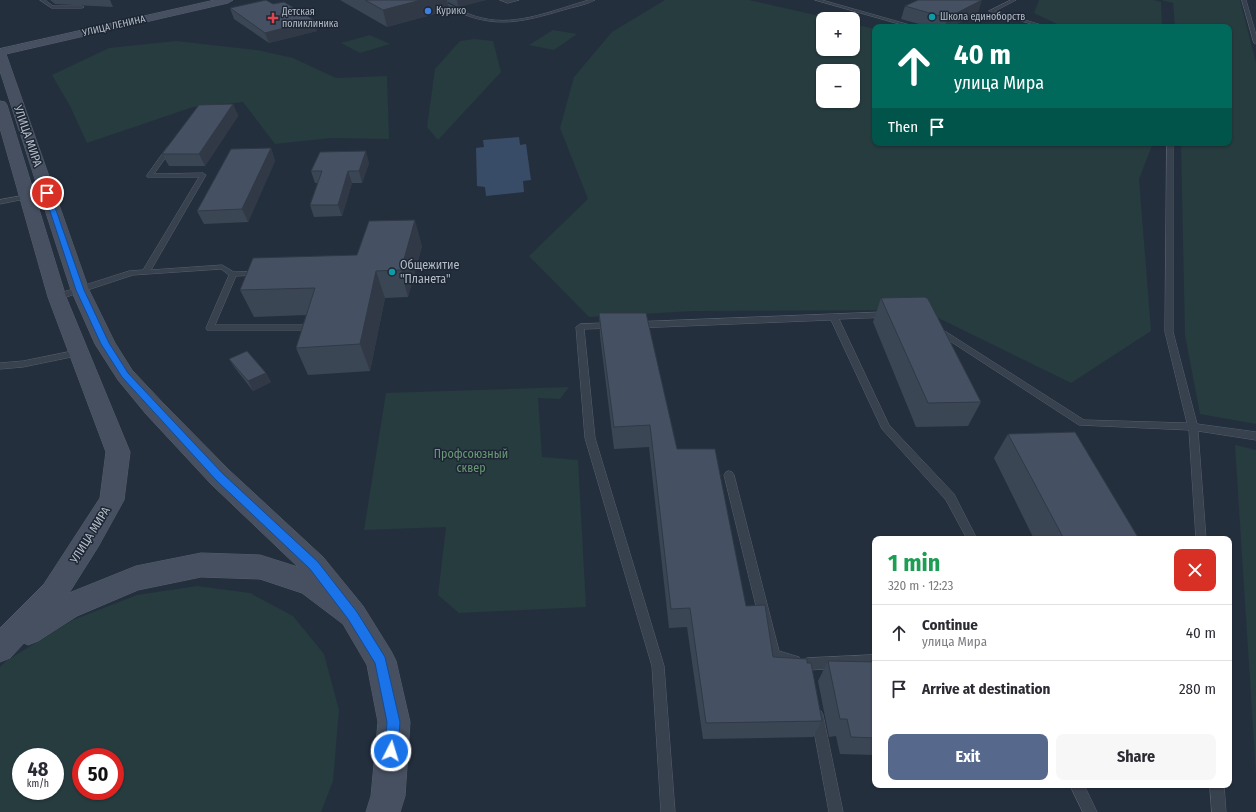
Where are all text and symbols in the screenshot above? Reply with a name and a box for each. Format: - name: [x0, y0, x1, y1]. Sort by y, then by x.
- place label: Курико: [436, 5, 466, 17]
- place label: Детская поликлиника: [281, 6, 338, 30]
- marker: Курико: [423, 6, 433, 16]
- place label: Школа единоборств: [940, 11, 1025, 23]
- marker: Детская поликлиника: [267, 12, 279, 24]
- map controls: [816, 12, 860, 108]
- button: +: [816, 12, 860, 56]
- marker: Школа единоборств: [927, 12, 937, 22]
- street label: УЛИЦА ЛЕНИНА: [80, 13, 147, 39]
- text: 40 m: [954, 38, 1011, 71]
- icon: ahead: [888, 40, 940, 92]
- button: −: [816, 64, 860, 108]
- text: улица Мира: [954, 72, 1044, 94]
- street label: УЛИЦА МИРА: [11, 103, 45, 169]
- icon: arrive: [926, 116, 948, 138]
- text: Then: [888, 118, 918, 136]
- pin: [30, 176, 64, 210]
- icon: arrive: [36, 182, 58, 204]
- place label: Общежитие "Планета": [400, 258, 460, 286]
- marker: Общежитие "Планета": [387, 267, 397, 277]
- park label: Профсоюзный сквер: [434, 447, 508, 475]
- street label: УЛИЦА МИРА: [67, 504, 113, 567]
- text: 1 min: [888, 549, 940, 577]
- button: close: [1174, 549, 1216, 591]
- text: 320 m · 12:23: [888, 578, 953, 593]
- text: Continue: [922, 616, 978, 634]
- icon: ahead: [888, 622, 910, 644]
- text: 40 m: [1186, 624, 1216, 642]
- text: улица Мира: [922, 634, 987, 649]
- icon: arrive: [888, 678, 910, 700]
- text: Arrive at destination: [922, 680, 1050, 698]
- text: 280 m: [1179, 680, 1216, 698]
- position arrow: [370, 730, 412, 772]
- button: Exit: [888, 734, 1048, 780]
- button: Share: [1056, 734, 1216, 780]
- speed limit sign: 50: [72, 748, 124, 800]
- text: 48: [28, 757, 48, 781]
- text: km/h: [27, 778, 49, 790]

